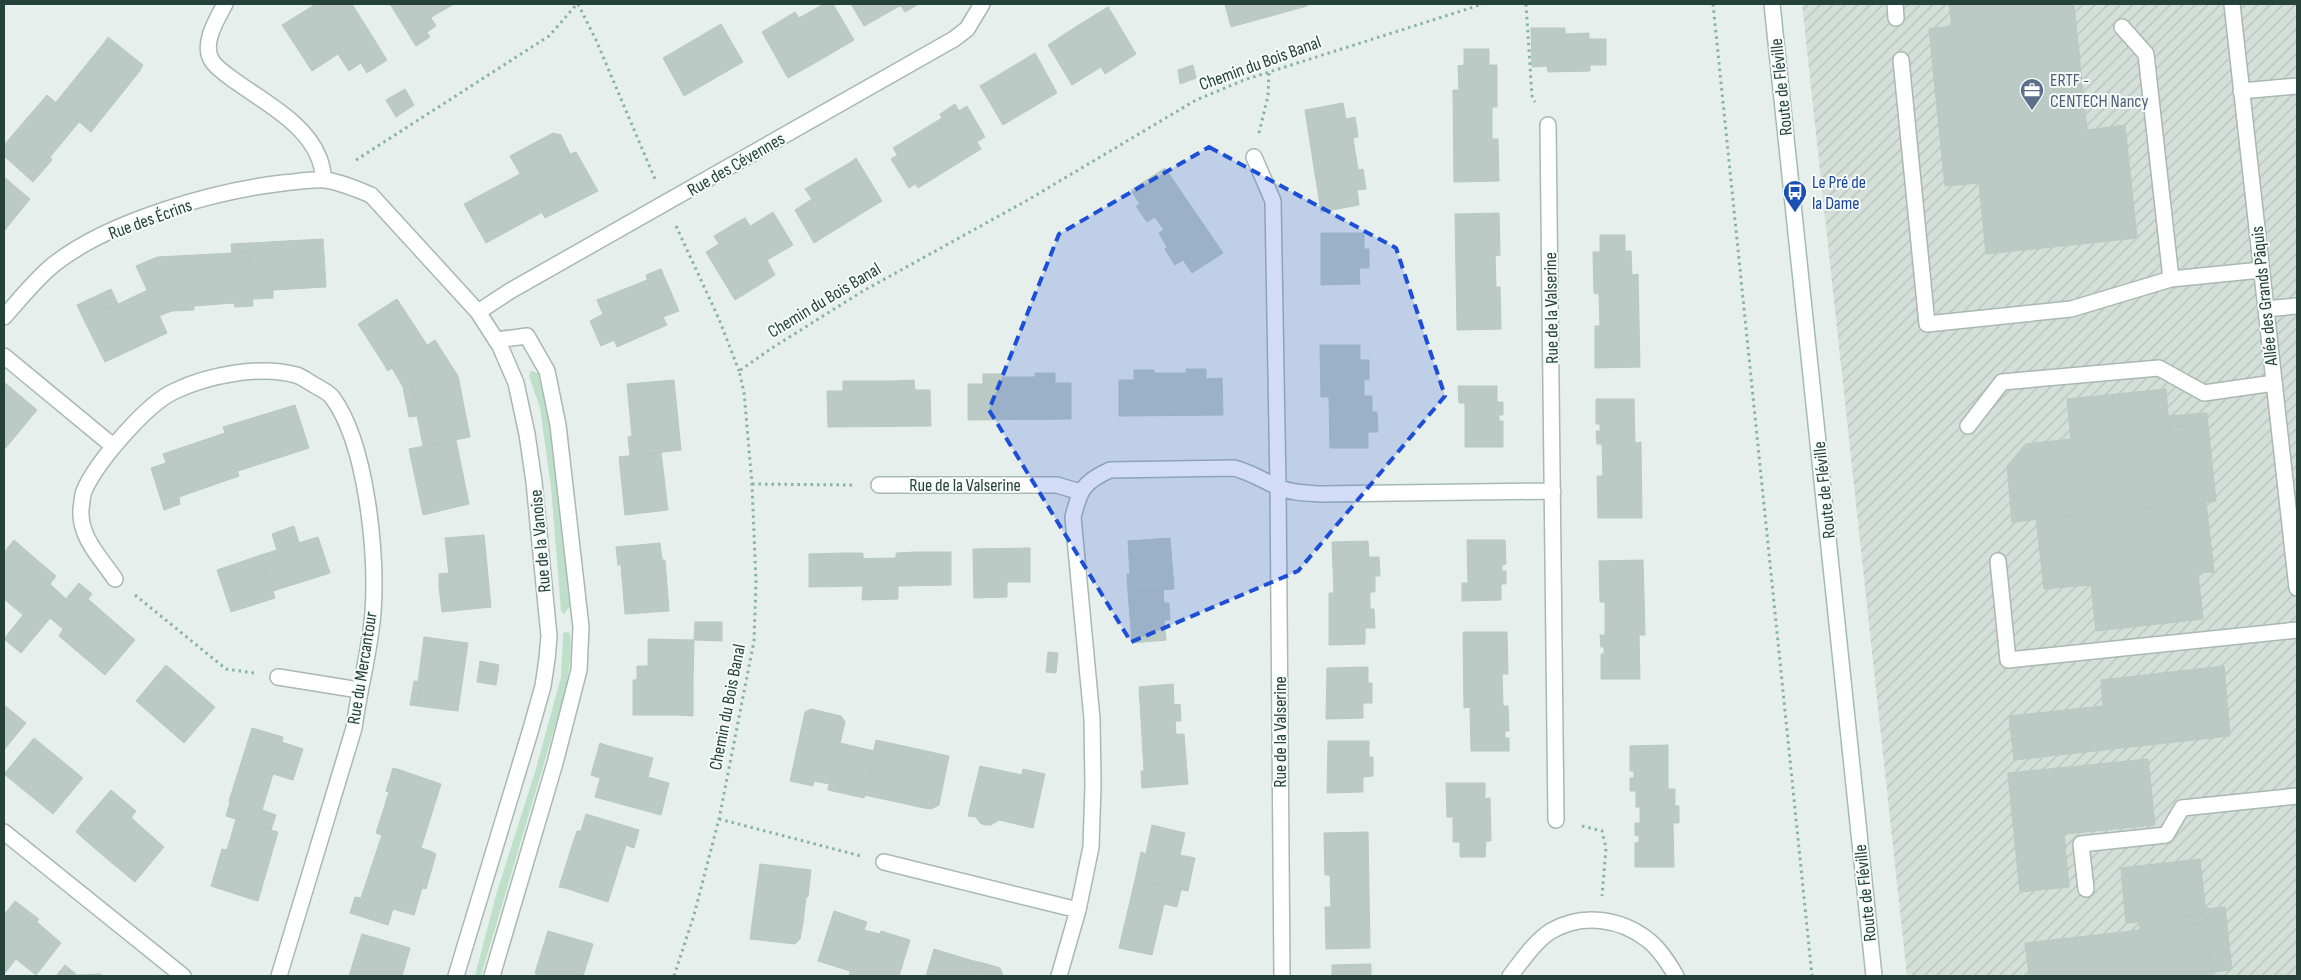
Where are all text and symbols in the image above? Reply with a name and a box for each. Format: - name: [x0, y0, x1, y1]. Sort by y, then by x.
- street label: Chemin du Bois Banal: [1196, 32, 1324, 95]
- street label: Route de Fléville: [1766, 37, 1797, 137]
- place label: ERTF - CENTECH Nancy: [2050, 70, 2148, 112]
- office icon: ERTF - CENTECH Nancy: [2019, 77, 2045, 111]
- street label: Rue des Cévennes: [684, 128, 789, 201]
- place label: Le Pré de la Dame: [1812, 172, 1866, 214]
- bus stop icon: Le Pré de la Dame: [1782, 179, 1808, 213]
- street label: Rue des Écrins: [106, 195, 195, 244]
- street label: Allée des Grands Pâquis: [2247, 225, 2282, 368]
- street label: Rue de la Valserine: [1540, 252, 1563, 364]
- street label: Chemin du Bois Banal: [764, 258, 885, 342]
- street label: Route de Fléville: [1809, 440, 1840, 540]
- street label: Rue de la Valserine: [909, 475, 1021, 496]
- street label: Rue de la Vanoise: [526, 489, 555, 593]
- street label: Rue du Mercantour: [343, 610, 382, 726]
- street label: Chemin du Bois Banal: [705, 642, 750, 772]
- street label: Rue de la Valserine: [1270, 676, 1291, 788]
- street label: Route de Fléville: [1850, 843, 1881, 943]

